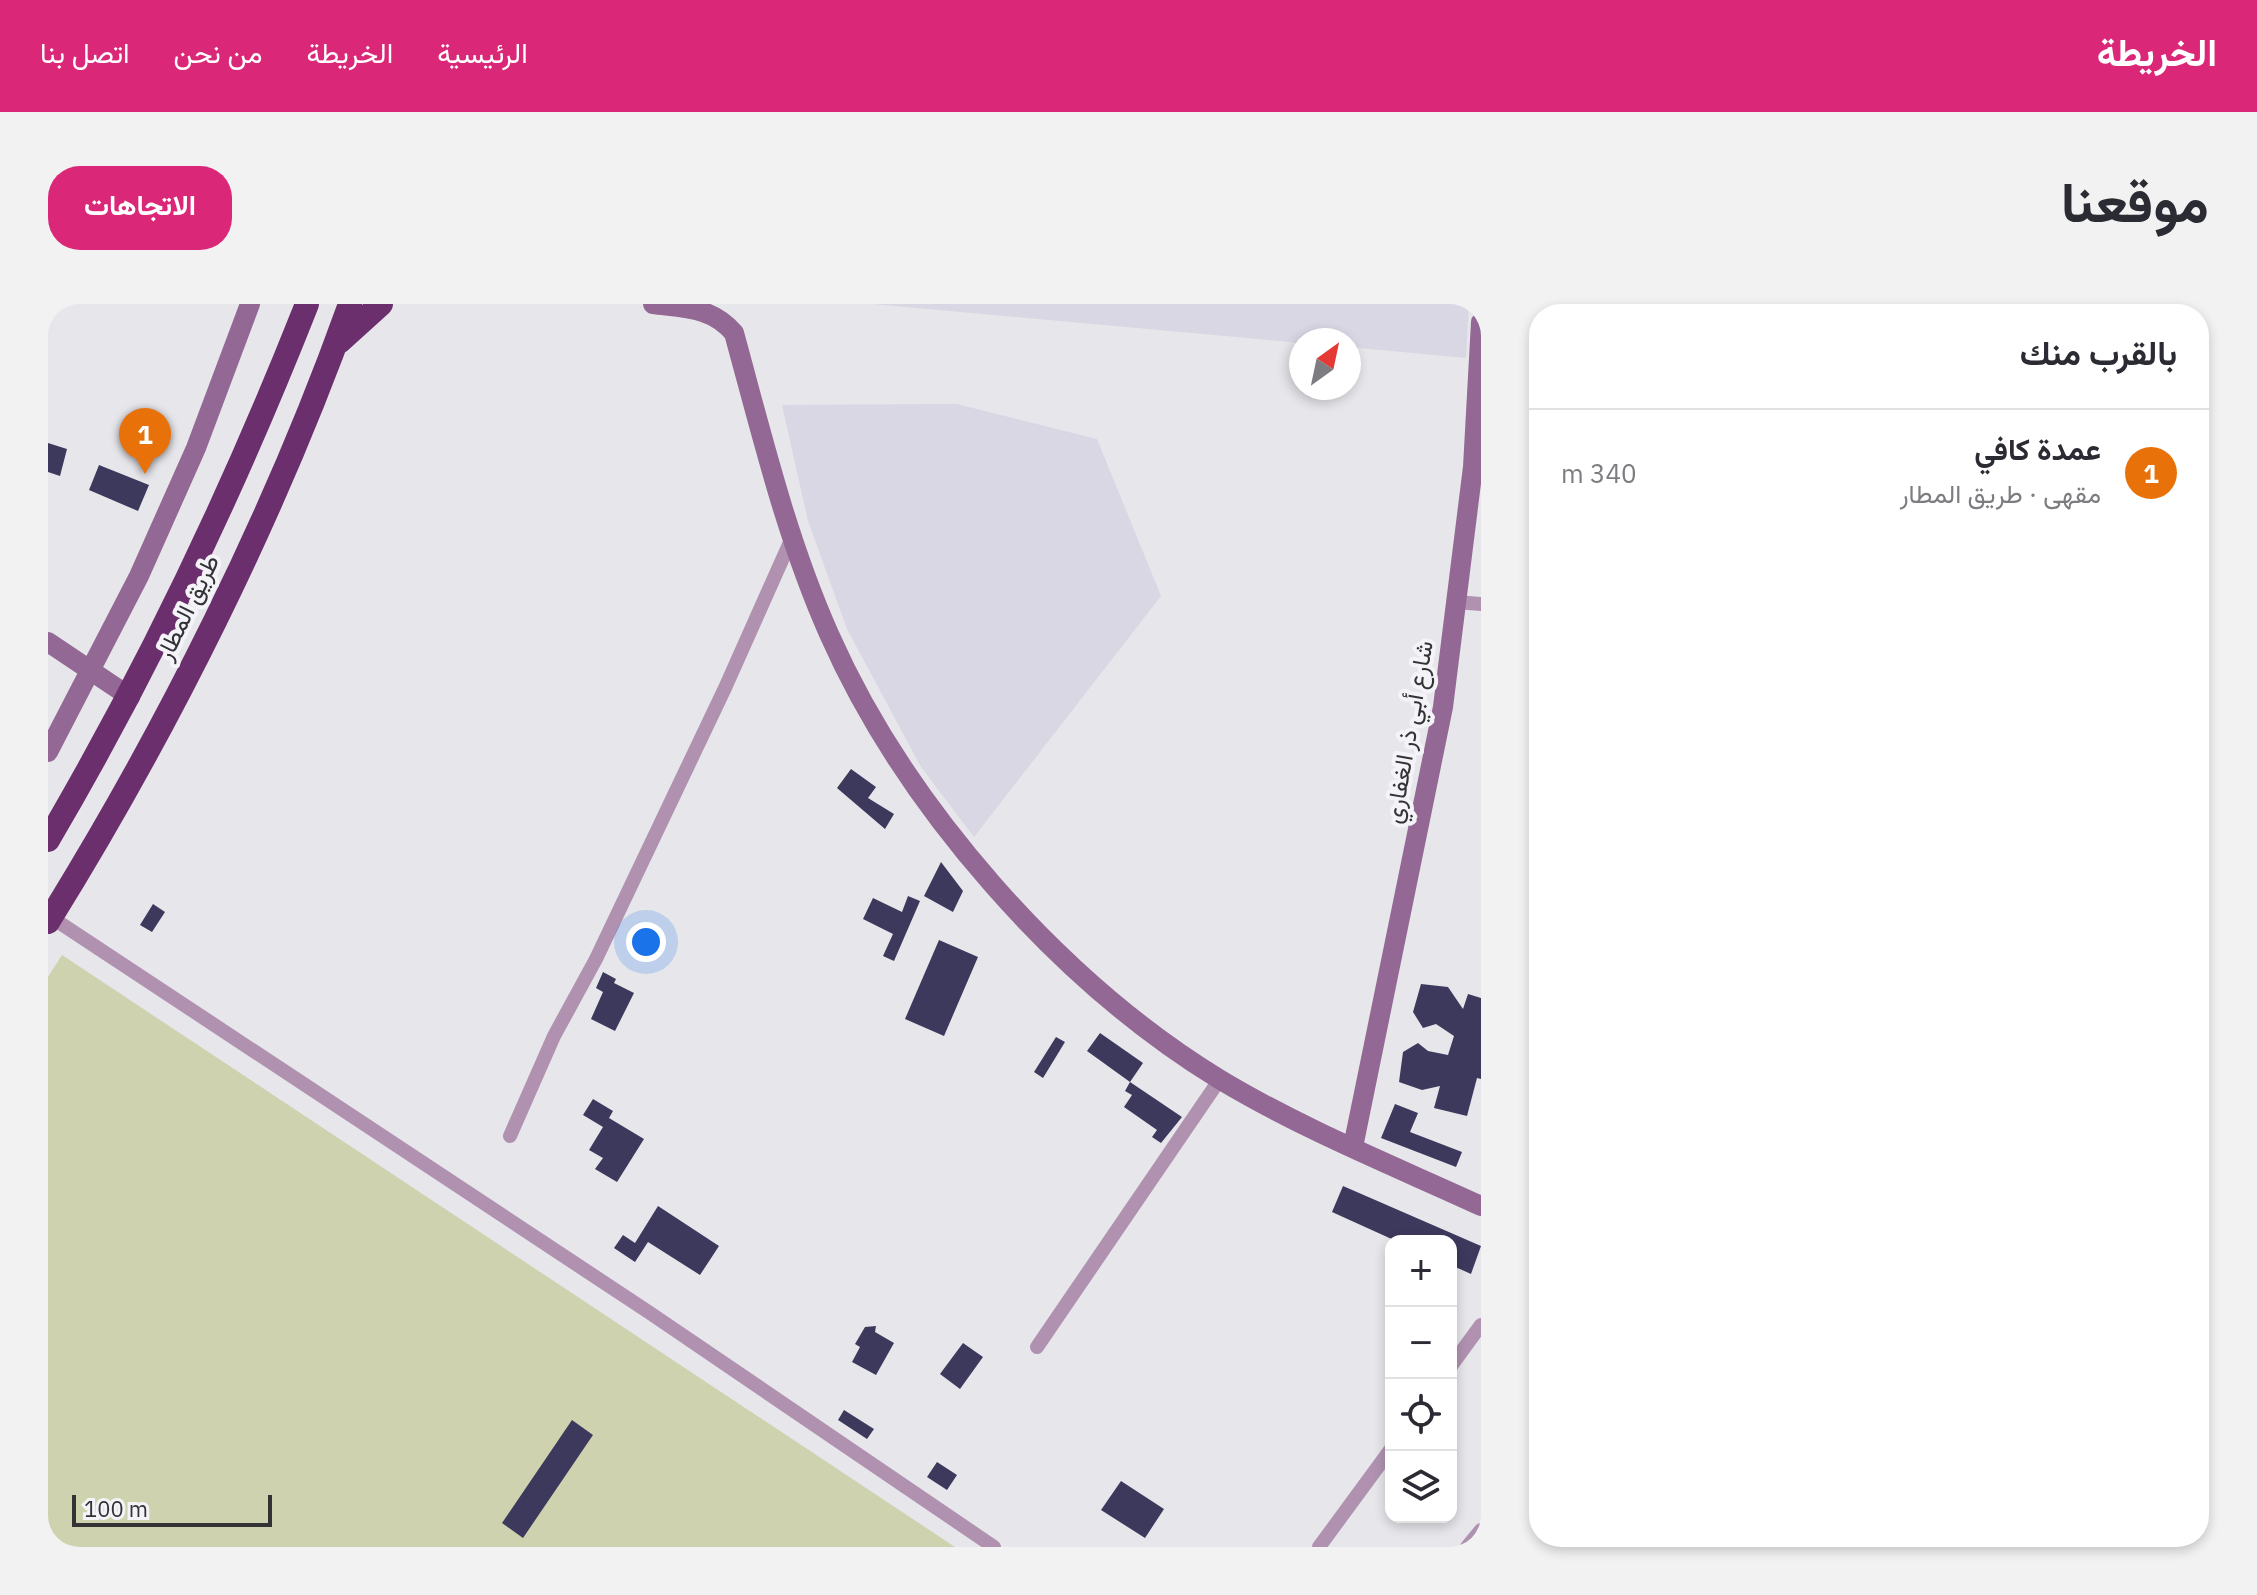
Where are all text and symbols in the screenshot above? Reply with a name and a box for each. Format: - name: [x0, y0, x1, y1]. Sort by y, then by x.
- text: الخريطة: [2097, 27, 2217, 76]
- text: اتصل بنا: [40, 34, 130, 71]
- text: من نحن: [174, 34, 263, 71]
- text: الخريطة: [307, 34, 393, 71]
- text: الرئيسية: [437, 34, 528, 71]
- text: موقعنا: [2061, 165, 2209, 237]
- button: الاتجاهات: [48, 166, 232, 250]
- north arrow: [1289, 328, 1361, 400]
- text: بالقرب منك: [2020, 330, 2177, 374]
- pin: 1: [119, 408, 171, 474]
- text: عمدة كافي: [1974, 429, 2101, 468]
- text: 340 m: [1561, 456, 1637, 490]
- text: 1: [2143, 456, 2159, 490]
- text: مقهى · طريق المطار: [1900, 476, 2101, 510]
- street label: طريق المطار: [147, 549, 226, 666]
- street label: شارع أبي ذر الغفاري: [1376, 638, 1444, 827]
- your location: [626, 922, 666, 962]
- map controls: [1385, 1235, 1457, 1523]
- button: +: [1385, 1235, 1457, 1307]
- button: −: [1385, 1307, 1457, 1379]
- button: locate: [1385, 1379, 1457, 1451]
- button: layers: [1385, 1451, 1457, 1523]
- scale bar: [72, 1491, 272, 1527]
- text: 100 m: [84, 1494, 148, 1523]

